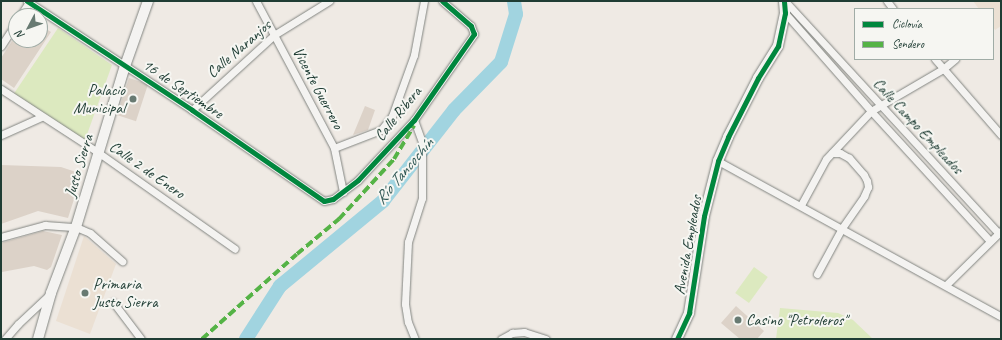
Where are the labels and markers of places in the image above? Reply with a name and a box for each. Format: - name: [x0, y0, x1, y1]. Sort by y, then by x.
- place label: Palacio Municipal: [73, 80, 125, 118]
- marker: Palacio Municipal: [128, 94, 138, 104]
- place label: Primaria Justo Sierra: [93, 274, 158, 312]
- marker: Primaria Justo Sierra: [80, 288, 90, 298]
- place label: Casino "Petroleros": [746, 310, 847, 330]
- marker: Casino "Petroleros": [733, 315, 743, 325]

